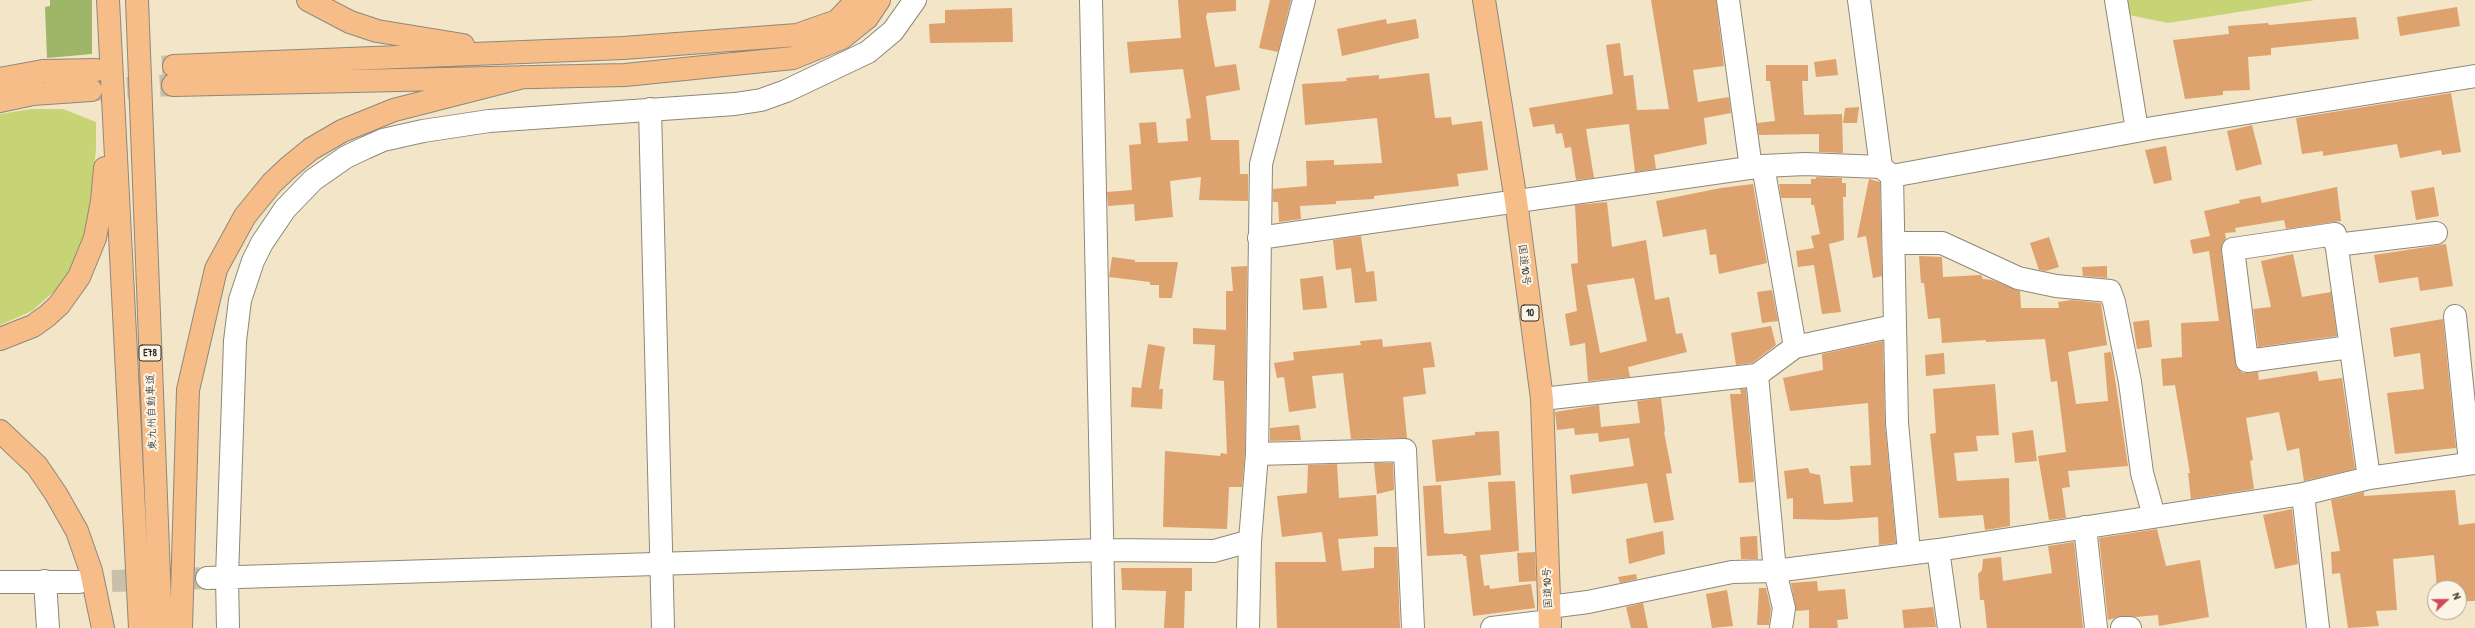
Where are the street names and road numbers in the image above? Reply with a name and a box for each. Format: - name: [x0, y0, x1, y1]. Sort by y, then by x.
- street label: 国道10号: [1515, 243, 1533, 287]
- road number: 10: [1521, 305, 1539, 321]
- road number: E78: [139, 345, 161, 361]
- street label: 東九州自動車道: [144, 373, 160, 451]
- street label: 国道10号: [1541, 567, 1555, 609]

